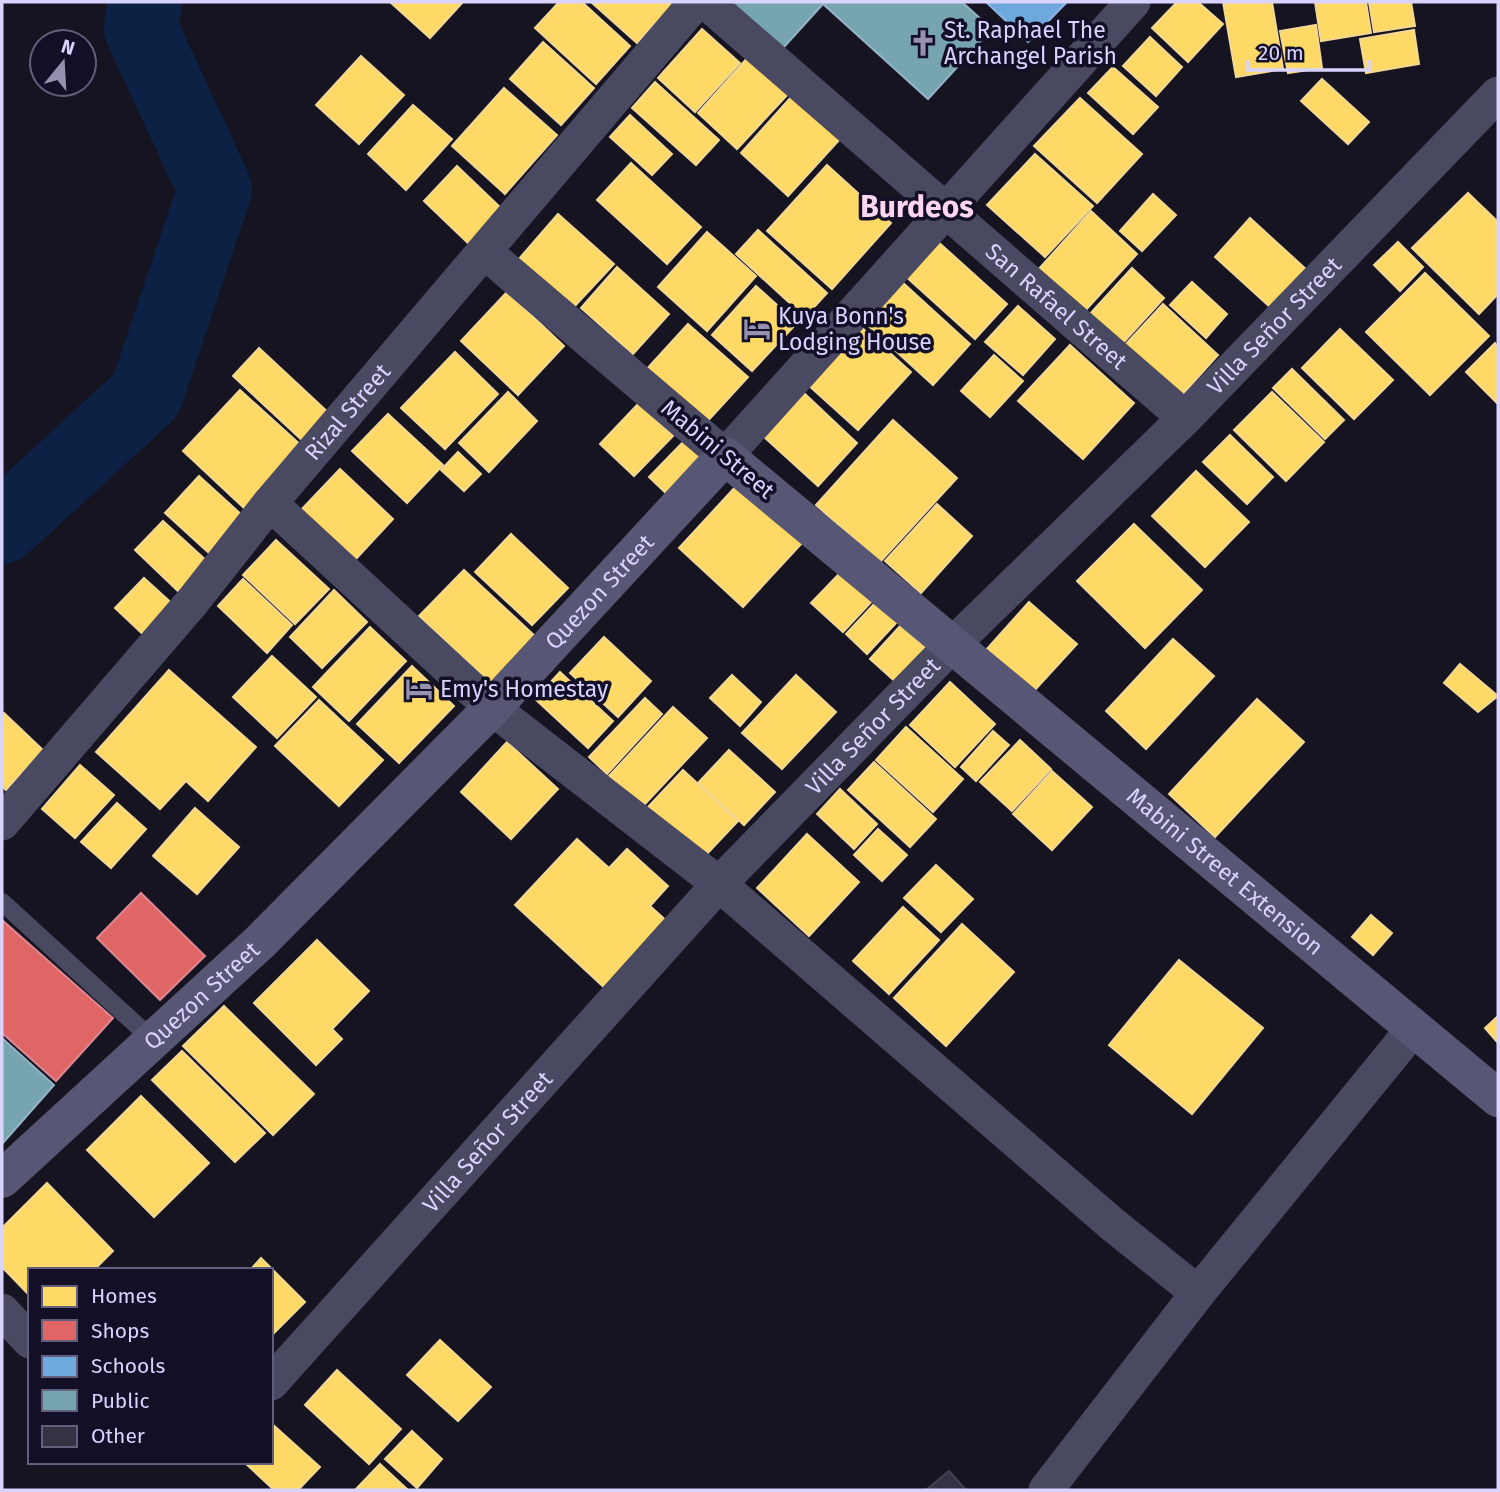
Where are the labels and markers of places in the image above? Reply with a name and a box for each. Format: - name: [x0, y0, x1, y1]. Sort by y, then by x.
- place label: St. Raphael The Archangel Parish: [944, 16, 1117, 70]
- church icon: St. Raphael The Archangel Parish: [908, 28, 938, 58]
- place label: Kuya Bonn's Lodging House: [778, 302, 932, 356]
- hotel icon: Kuya Bonn's Lodging House: [742, 314, 772, 344]
- hotel icon: Emy's Homestay: [404, 674, 434, 704]
- place label: Emy's Homestay: [440, 675, 609, 703]

